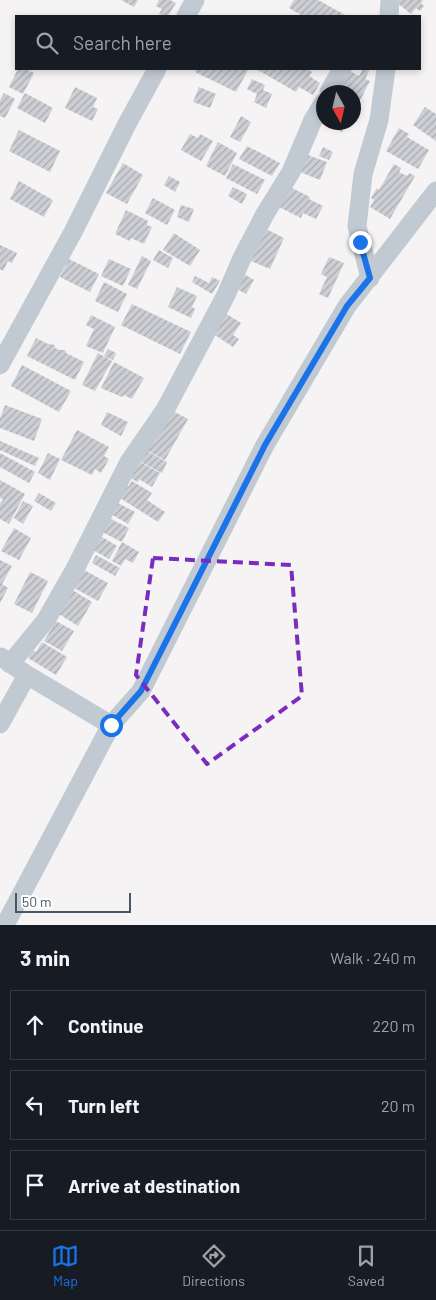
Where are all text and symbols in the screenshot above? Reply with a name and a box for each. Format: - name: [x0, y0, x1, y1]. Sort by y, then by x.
- search box: [15, 15, 421, 70]
- icon: search: [33, 29, 61, 57]
- text: Search here: [73, 31, 172, 54]
- north arrow: [316, 85, 361, 130]
- route end: [349, 231, 372, 254]
- route start: [100, 714, 123, 737]
- scale bar: [15, 890, 131, 913]
- text: 50 m: [22, 893, 51, 910]
- text: 3 min: [20, 945, 70, 970]
- text: Walk · 240 m: [330, 948, 416, 967]
- icon: ahead: [21, 1011, 49, 1039]
- text: Continue: [68, 1014, 144, 1037]
- text: 220 m: [372, 1016, 415, 1035]
- icon: left: [21, 1091, 49, 1119]
- text: Turn left: [68, 1094, 139, 1117]
- text: 20 m: [381, 1096, 415, 1115]
- icon: arrive: [21, 1171, 49, 1199]
- text: Arrive at destination: [68, 1174, 240, 1197]
- tab: Map: [51, 1242, 79, 1289]
- tab: Directions: [182, 1242, 245, 1289]
- tab: Saved: [348, 1242, 385, 1289]

